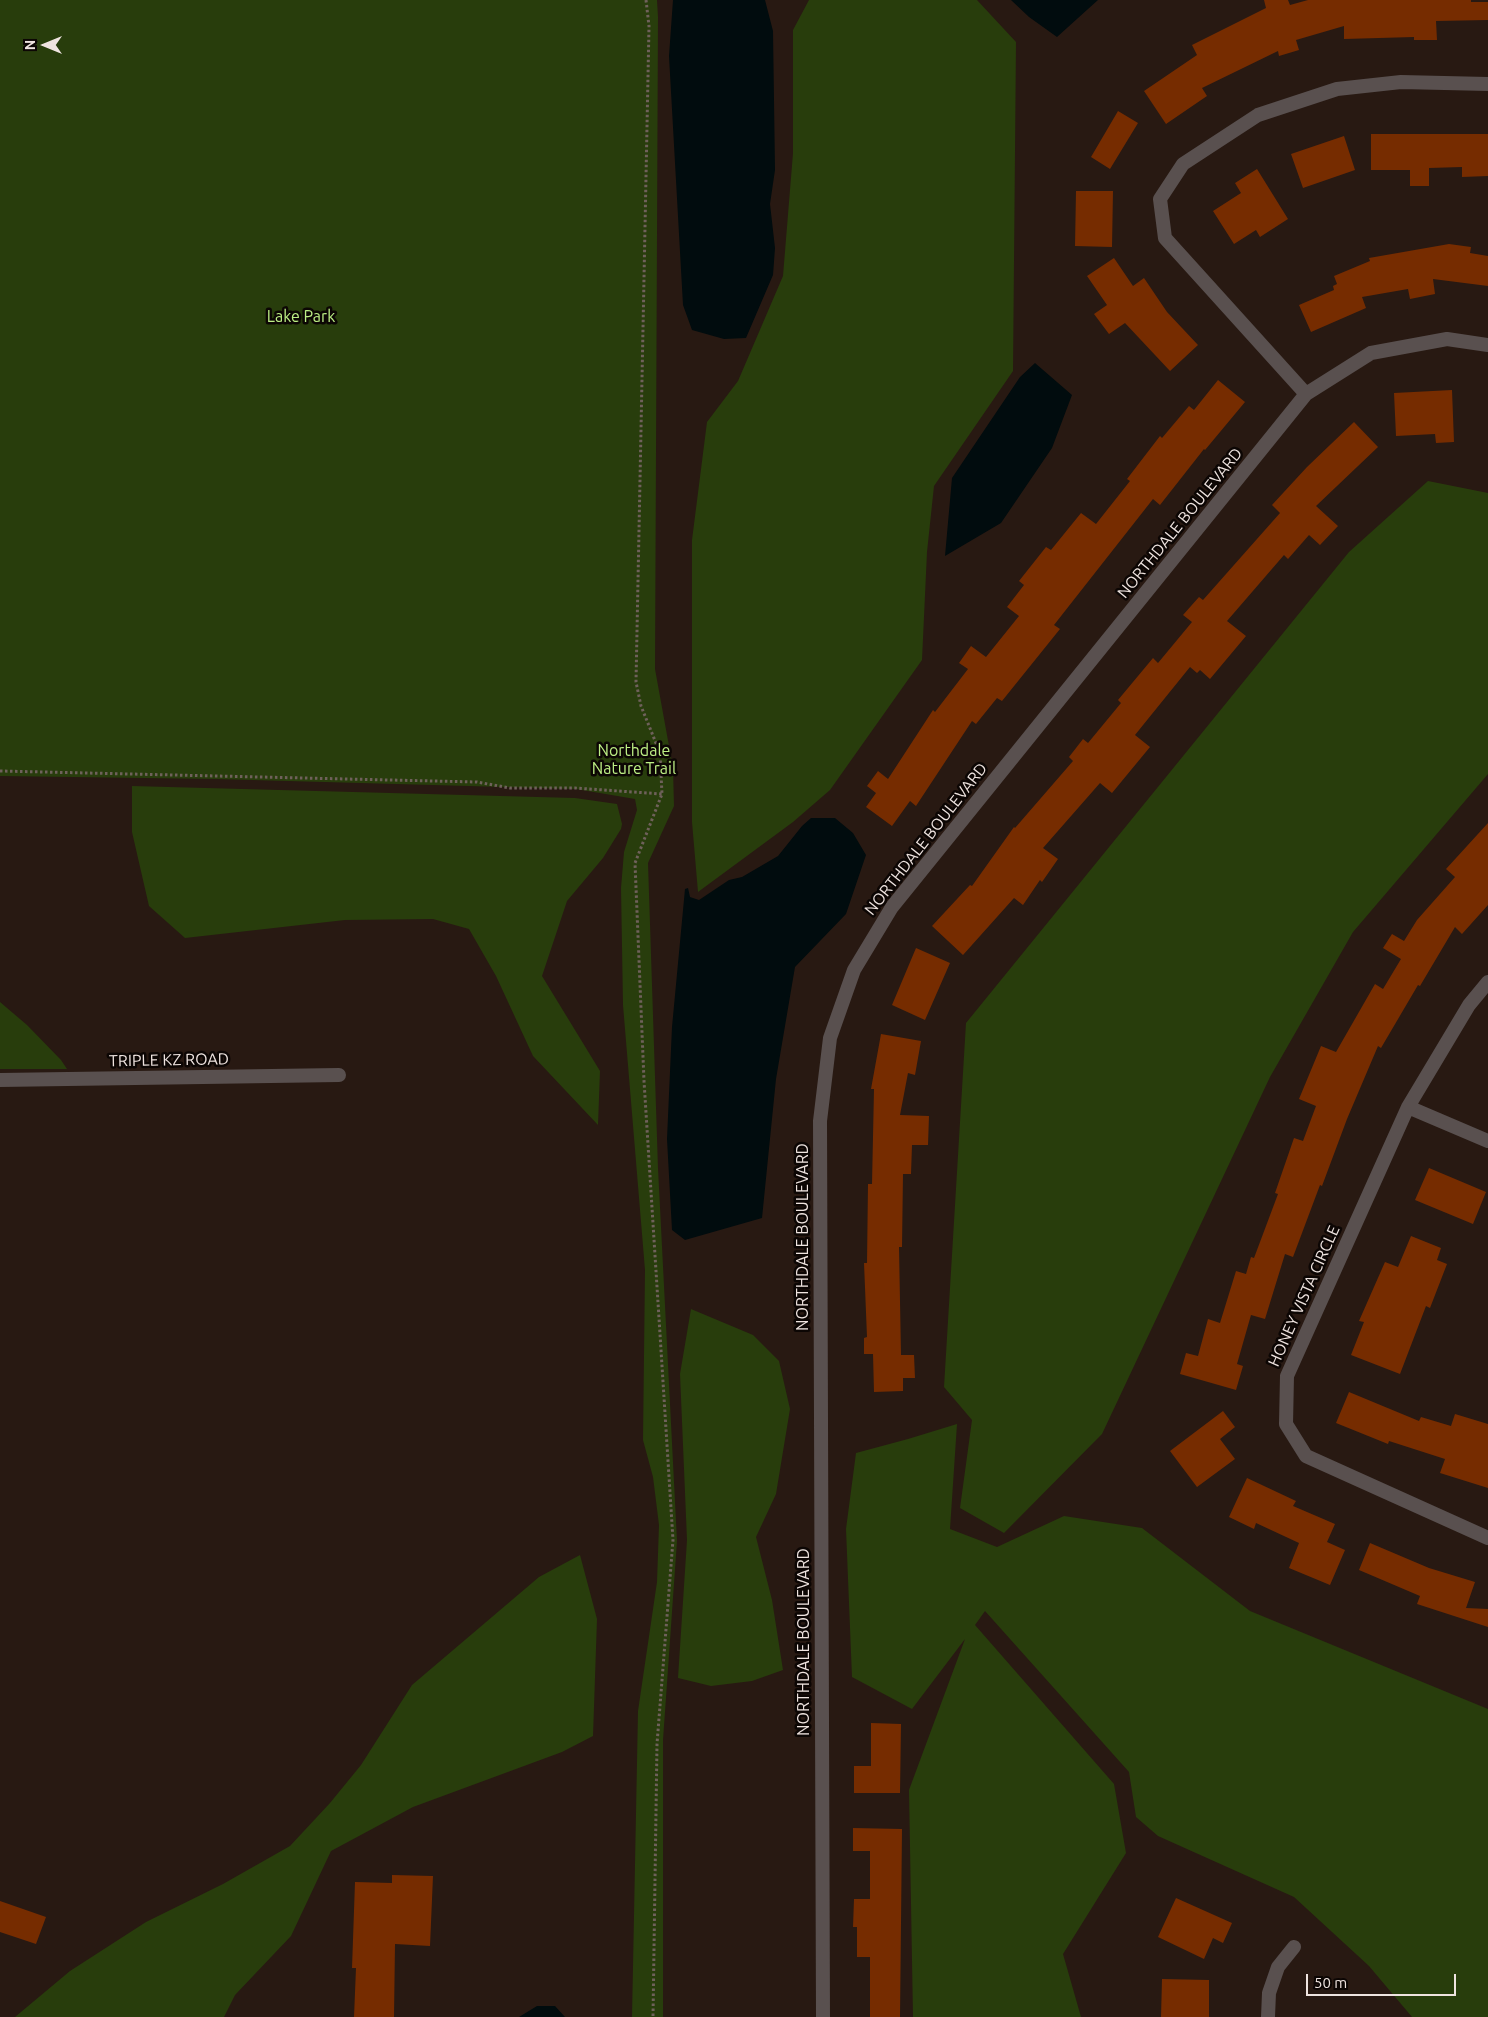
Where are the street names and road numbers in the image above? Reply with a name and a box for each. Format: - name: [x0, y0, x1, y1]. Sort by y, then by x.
- street label: NORTHDALE BOULEVARD: [1113, 444, 1247, 602]
- street label: NORTHDALE BOULEVARD: [861, 759, 991, 919]
- street label: TRIPLE KZ ROAD: [109, 1049, 229, 1071]
- street label: NORTHDALE BOULEVARD: [793, 1143, 813, 1331]
- street label: HONEY VISTA CIRCLE: [1264, 1223, 1344, 1369]
- street label: NORTHDALE BOULEVARD: [794, 1548, 814, 1736]

